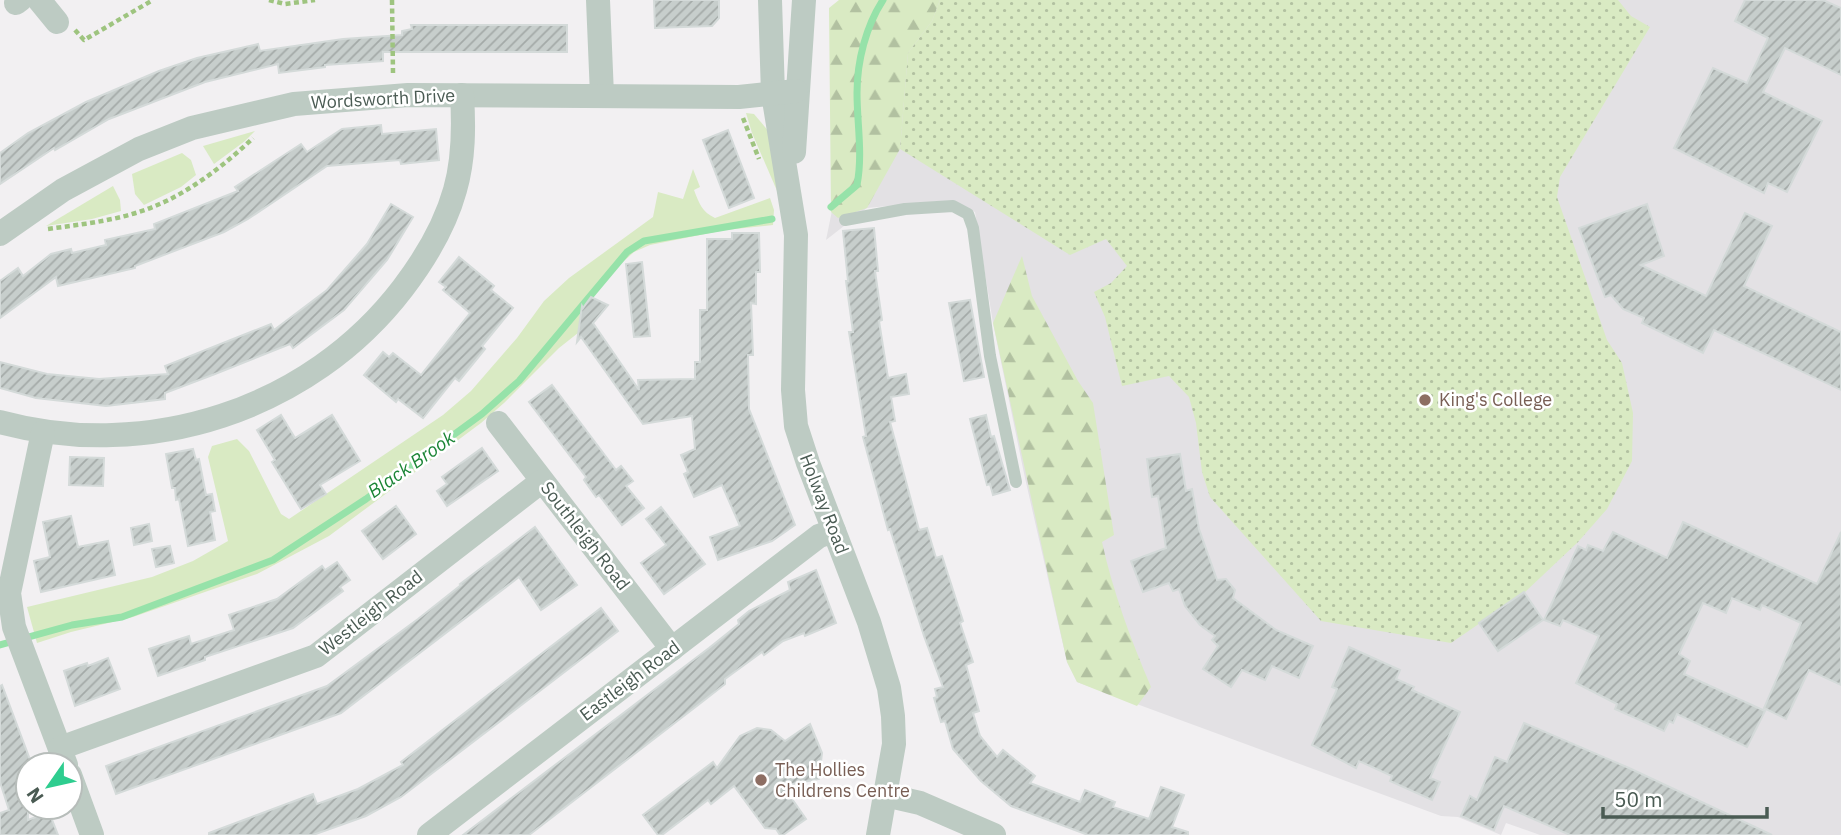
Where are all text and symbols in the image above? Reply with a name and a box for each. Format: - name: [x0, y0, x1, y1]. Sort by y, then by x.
- street label: Wordsworth Drive: [310, 83, 456, 114]
- place label: King's College: [1439, 388, 1552, 411]
- marker: King's College: [1417, 392, 1433, 408]
- water label: Black Brook: [363, 425, 460, 503]
- street label: Holway Road: [795, 450, 854, 557]
- street label: Southleigh Road: [536, 477, 635, 595]
- street label: Westleigh Road: [314, 565, 427, 660]
- street label: Eastleigh Road: [575, 635, 684, 726]
- north arrow: [14, 751, 84, 821]
- place label: The Hollies Childrens Centre: [775, 758, 910, 802]
- marker: The Hollies Childrens Centre: [753, 772, 769, 788]
- scale bar: [1603, 776, 1768, 820]
- text: N: [21, 783, 49, 808]
- text: 50 m: [1614, 785, 1663, 813]

